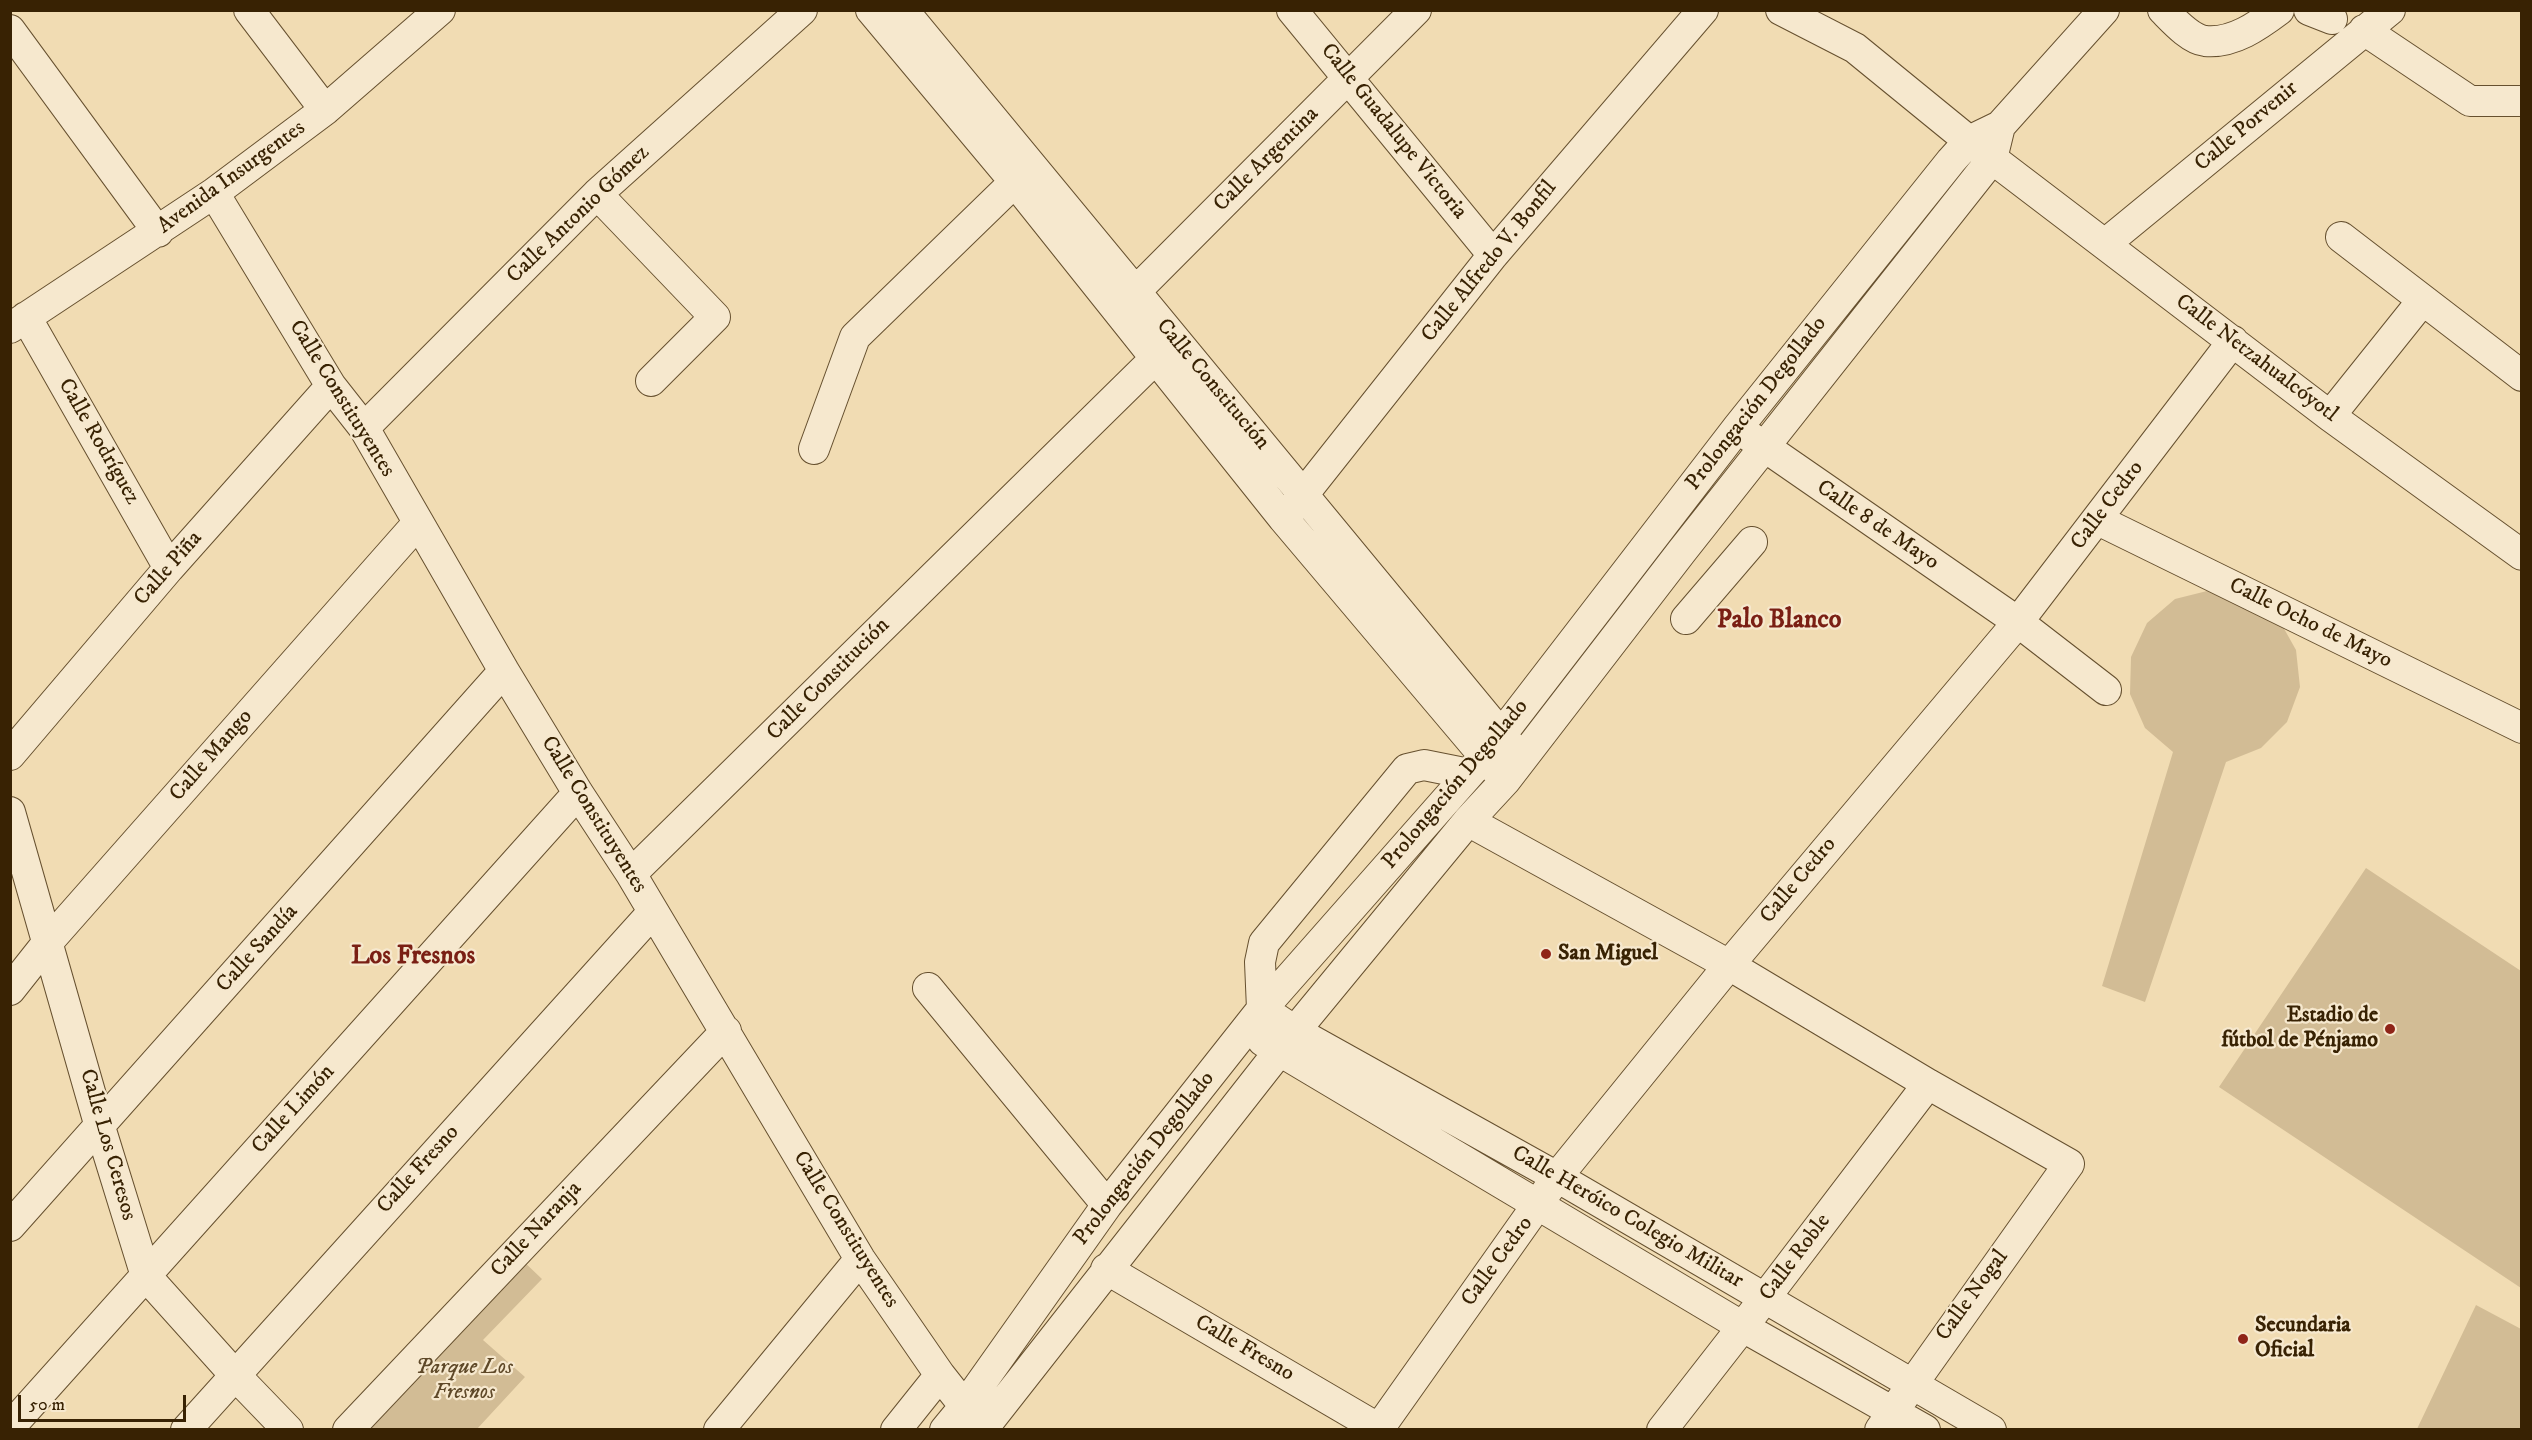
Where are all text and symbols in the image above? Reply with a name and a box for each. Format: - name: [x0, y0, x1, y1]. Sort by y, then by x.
- street label: Calle Guadalupe Victoria: [1314, 39, 1472, 225]
- street label: Calle Porvenir: [2190, 76, 2304, 178]
- street label: Calle Argentina: [1209, 102, 1325, 218]
- street label: Avenida Insurgentes: [153, 116, 311, 240]
- street label: Calle Antonio Gómez: [502, 140, 656, 290]
- street label: Calle Alfredo V. Bonfil: [1417, 176, 1563, 348]
- street label: Calle Netzahualcóyotl: [2170, 289, 2342, 429]
- street label: Prolongación Degollado: [1681, 312, 1833, 496]
- street label: Calle Constitución: [1150, 314, 1274, 456]
- street label: Calle Constituyentes: [282, 316, 400, 482]
- street label: Calle Rodríguez: [51, 374, 145, 510]
- street label: Calle Cedro: [2066, 456, 2150, 556]
- street label: Calle 8 de Mayo: [1811, 475, 1943, 577]
- street label: Calle Piña: [129, 526, 209, 612]
- street label: Calle Ocho de Mayo: [2224, 573, 2396, 675]
- district label: Palo Blanco: [1717, 606, 1841, 638]
- street label: Calle Constitución: [762, 613, 896, 747]
- street label: Prolongación Degollado: [1377, 695, 1535, 875]
- street label: Calle Mango: [165, 705, 259, 807]
- street label: Calle Constituyentes: [534, 732, 652, 898]
- street label: Calle Cedro: [1755, 832, 1843, 930]
- street label: Calle Sandía: [212, 900, 304, 998]
- place label: San Miguel: [1558, 941, 1658, 967]
- district label: Los Fresnos: [351, 942, 475, 974]
- marker: San Miguel: [1539, 947, 1553, 961]
- place label: Estadio de fútbol de Pénjamo: [2221, 1003, 2378, 1054]
- marker: Estadio de fútbol de Pénjamo: [2383, 1022, 2397, 1036]
- street label: Calle Limón: [247, 1060, 341, 1160]
- street label: Calle Los Ceresos: [73, 1066, 141, 1224]
- street label: Prolongación Degollado: [1069, 1067, 1221, 1251]
- street label: Calle Fresno: [372, 1120, 466, 1220]
- street label: Calle Heróico Colegio Militar: [1507, 1141, 1747, 1295]
- street label: Calle Constituyentes: [786, 1147, 904, 1313]
- street label: Calle Naranja: [486, 1177, 588, 1283]
- street label: Calle Roble: [1755, 1209, 1837, 1307]
- street label: Calle Cedro: [1457, 1212, 1539, 1312]
- street label: Calle Nogal: [1931, 1245, 2015, 1347]
- street label: Calle Fresno: [1190, 1310, 1298, 1388]
- place label: Secundaria Oficial: [2255, 1313, 2351, 1364]
- marker: Secundaria Oficial: [2236, 1332, 2250, 1346]
- park label: Parque Los Fresnos: [415, 1355, 513, 1406]
- scale bar: [21, 1383, 189, 1421]
- text: 50 m: [29, 1394, 65, 1416]

